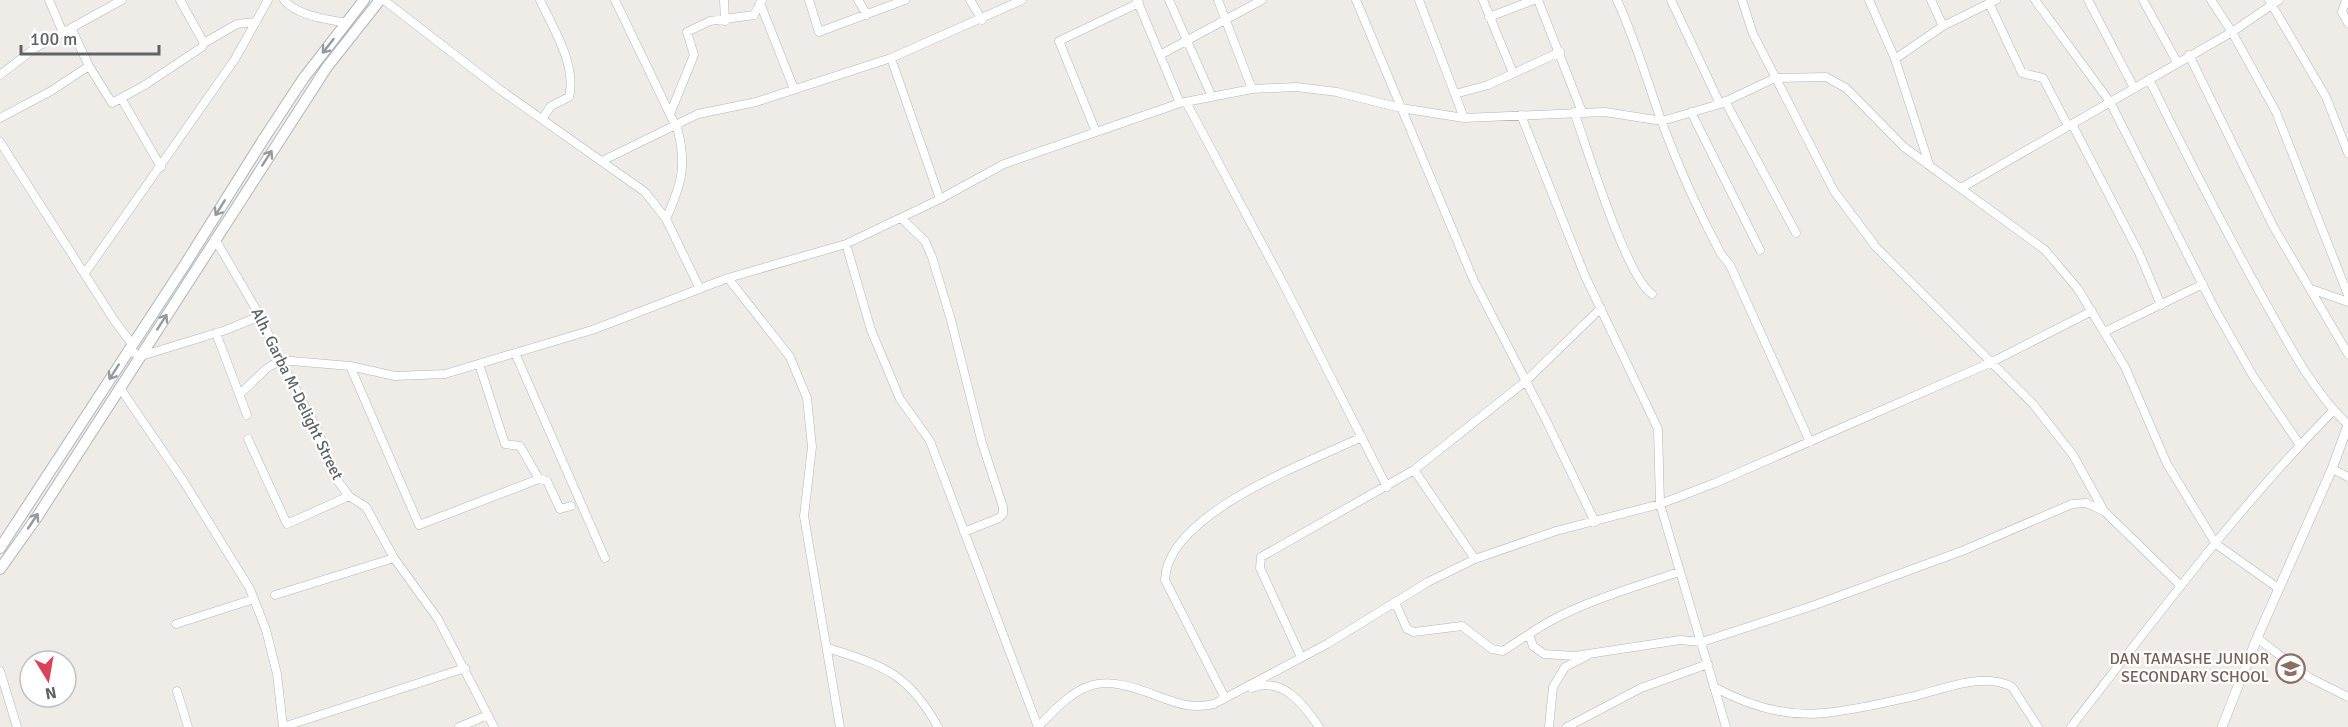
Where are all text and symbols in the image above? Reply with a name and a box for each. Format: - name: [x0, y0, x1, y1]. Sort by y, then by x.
- scale bar: [21, 18, 159, 56]
- text: 100 m: [30, 28, 77, 50]
- one-way arrow: [322, 38, 335, 54]
- one-way arrow: [261, 150, 273, 166]
- one-way arrow: [214, 199, 226, 216]
- street label: Alh. Garba M-Delight Street: [247, 305, 348, 484]
- one-way arrow: [157, 314, 169, 331]
- one-way arrow: [108, 363, 120, 379]
- one-way arrow: [28, 513, 40, 530]
- north arrow: [18, 649, 78, 709]
- place label: DAN TAMASHE JUNIOR SECONDARY SCHOOL: [2109, 649, 2269, 687]
- school or university icon: DAN TAMASHE JUNIOR SECONDARY SCHOOL: [2274, 652, 2306, 684]
- text: N: [43, 682, 58, 704]

